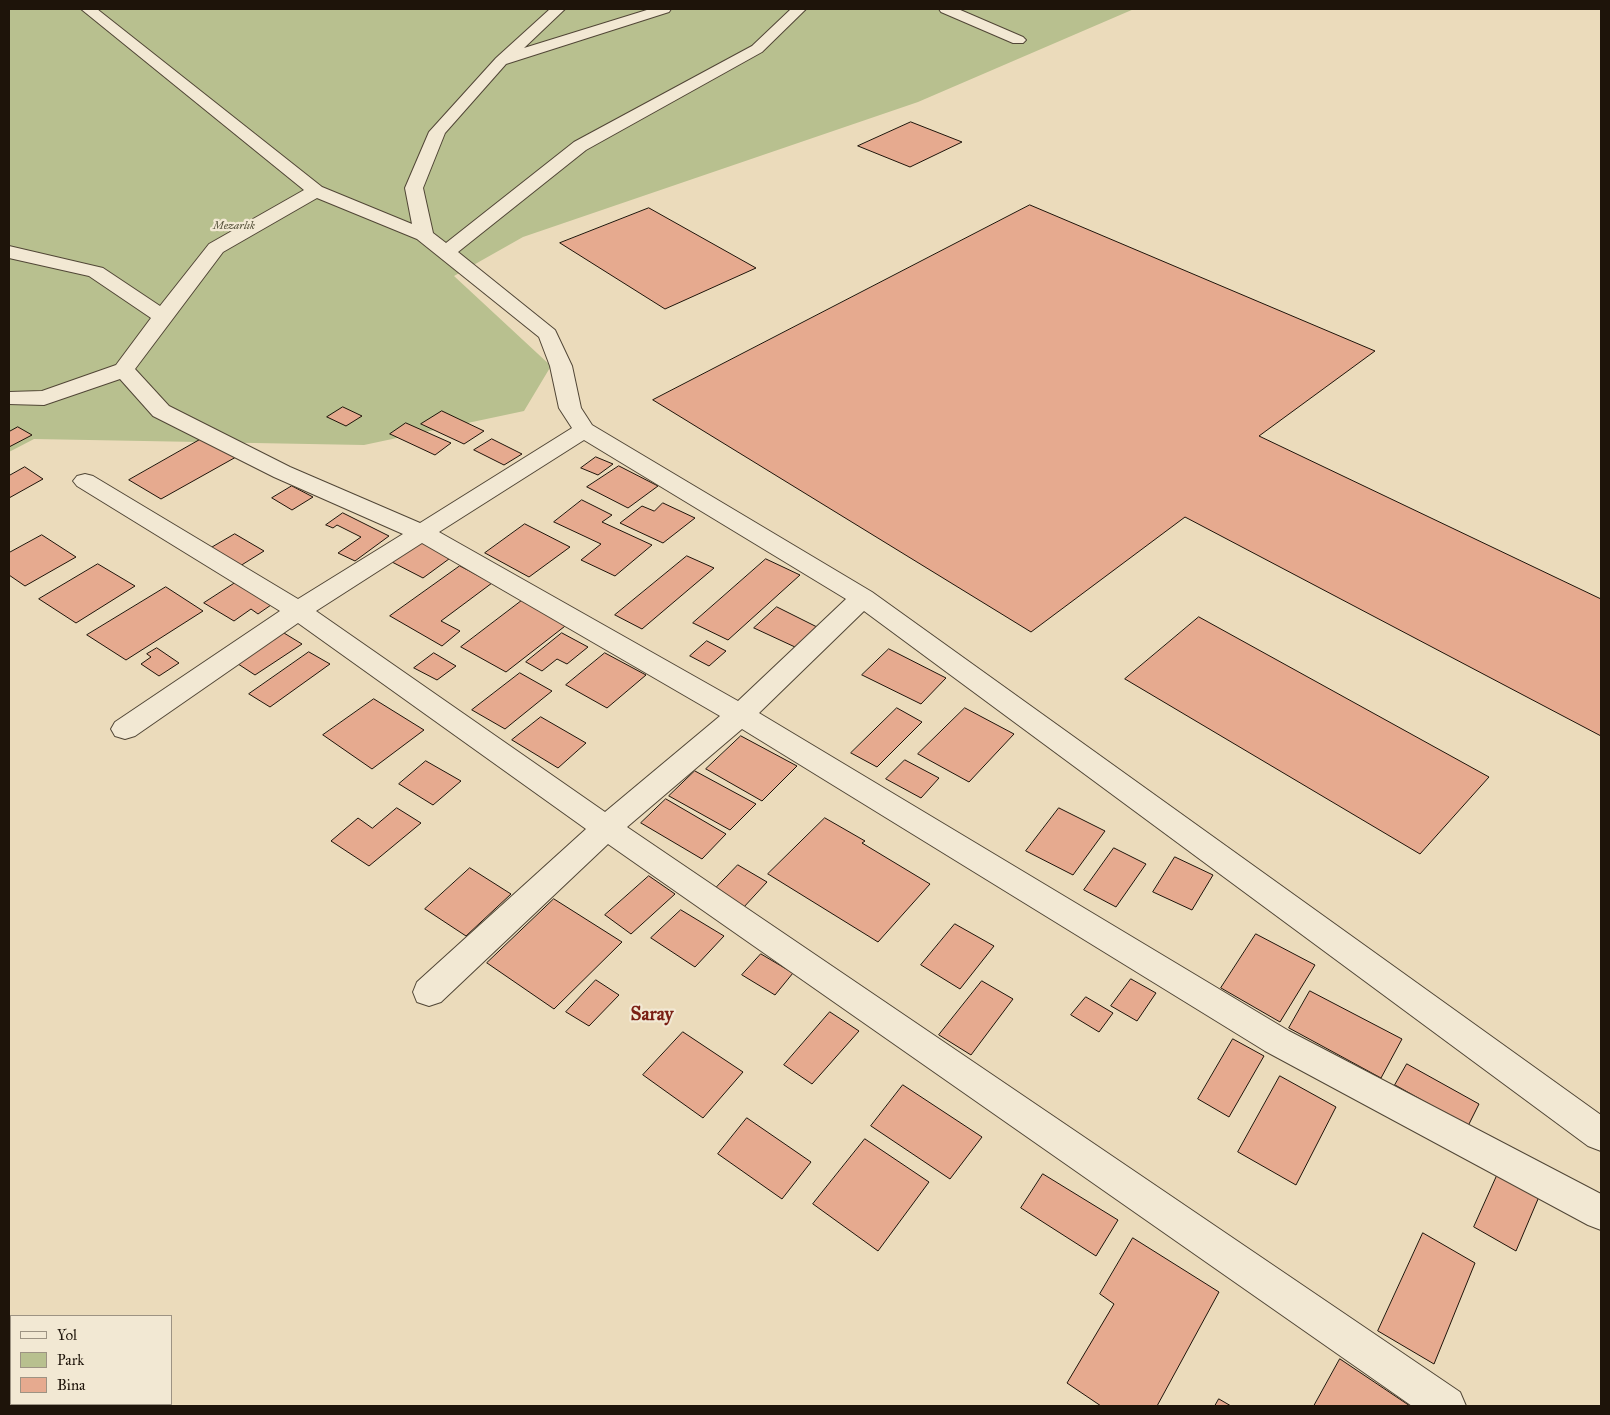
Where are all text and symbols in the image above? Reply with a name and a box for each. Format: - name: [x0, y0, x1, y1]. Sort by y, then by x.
- park label: Mezarlık: [213, 219, 255, 233]
- district label: Saray: [631, 1004, 673, 1026]
- legend: [10, 1315, 172, 1405]
- text: Yol: [57, 1326, 77, 1344]
- text: Park: [57, 1351, 84, 1369]
- text: Bina: [57, 1376, 85, 1394]

